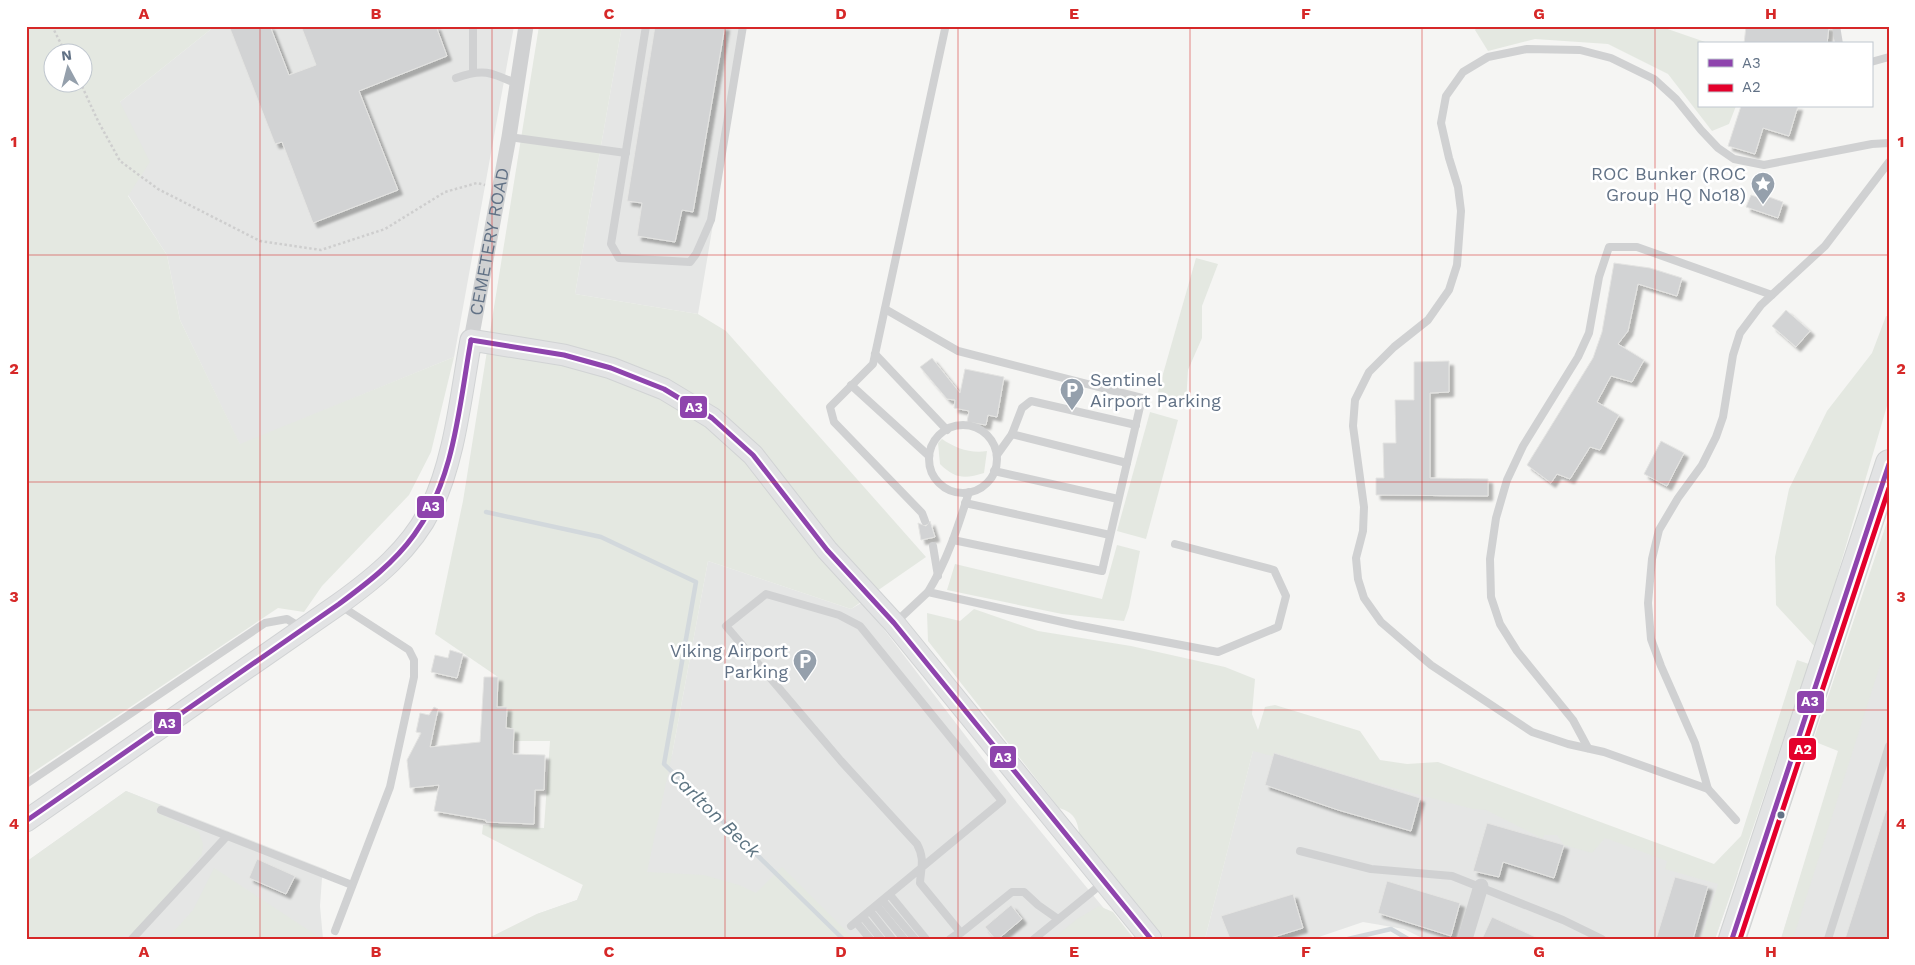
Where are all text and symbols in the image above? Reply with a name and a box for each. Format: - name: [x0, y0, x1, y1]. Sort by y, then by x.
- text: A: [139, 4, 150, 23]
- text: B: [371, 4, 382, 23]
- text: C: [604, 4, 615, 23]
- text: D: [835, 4, 847, 23]
- text: E: [1069, 4, 1079, 23]
- text: F: [1301, 4, 1311, 23]
- text: G: [1533, 4, 1545, 23]
- text: H: [1765, 4, 1777, 23]
- north arrow: [42, 42, 92, 92]
- legend: [1698, 42, 1872, 108]
- text: N: [60, 47, 73, 64]
- text: A3: [1742, 54, 1761, 72]
- text: A2: [1742, 78, 1761, 96]
- text: 1: [11, 132, 17, 151]
- text: 1: [1898, 132, 1904, 151]
- place label: ROC Bunker (ROC Group HQ No18): [1591, 163, 1746, 205]
- street label: CEMETERY ROAD: [465, 166, 513, 317]
- place icon: ROC Bunker (ROC Group HQ No18): [1750, 171, 1776, 205]
- text: 2: [9, 359, 19, 378]
- text: 2: [1896, 359, 1906, 378]
- place label: Sentinel Airport Parking: [1090, 369, 1221, 411]
- parking icon: Sentinel Airport Parking: [1059, 377, 1085, 411]
- line badge: A3: [679, 395, 708, 419]
- text: A3: [685, 399, 703, 415]
- line badge: A3: [416, 495, 445, 519]
- text: A3: [422, 498, 440, 514]
- text: 3: [9, 587, 19, 606]
- text: 3: [1896, 587, 1906, 606]
- place label: Viking Airport Parking: [670, 640, 788, 682]
- parking icon: Viking Airport Parking: [792, 648, 818, 682]
- line badge: A3: [1796, 690, 1825, 714]
- text: A3: [1801, 693, 1819, 709]
- line badge: A3: [153, 711, 182, 735]
- text: A3: [158, 715, 176, 731]
- line badge: A2: [1788, 737, 1817, 761]
- text: A2: [1794, 741, 1812, 757]
- line badge: A3: [989, 745, 1017, 769]
- text: A3: [994, 749, 1012, 765]
- water label: Carlton Beck: [664, 764, 765, 863]
- unlabelled marker: [1776, 810, 1786, 820]
- text: 4: [9, 814, 19, 833]
- text: 4: [1896, 814, 1906, 833]
- text: A: [139, 942, 150, 961]
- text: B: [371, 942, 382, 961]
- text: C: [604, 942, 615, 961]
- text: D: [835, 942, 847, 961]
- text: E: [1069, 942, 1079, 961]
- text: F: [1301, 942, 1311, 961]
- text: G: [1533, 942, 1545, 961]
- text: H: [1765, 942, 1777, 961]

